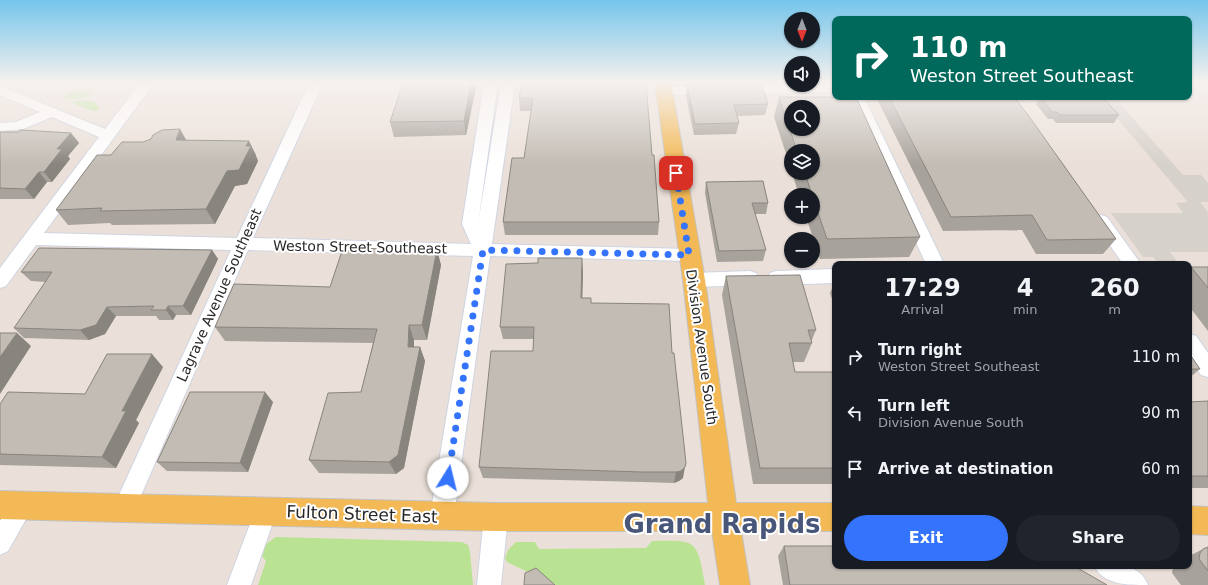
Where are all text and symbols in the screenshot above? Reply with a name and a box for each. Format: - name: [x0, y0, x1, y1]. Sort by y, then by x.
- north arrow: [784, 12, 820, 48]
- map controls: [784, 12, 820, 268]
- text: 110 m: [910, 31, 1007, 64]
- icon: right: [844, 32, 896, 84]
- button: sound: [784, 56, 820, 92]
- text: Weston Street Southeast: [910, 65, 1134, 86]
- button: search: [784, 100, 820, 136]
- button: layers: [784, 144, 820, 180]
- pin: [659, 156, 693, 190]
- icon: arrive: [665, 162, 687, 184]
- button: +: [784, 188, 820, 224]
- street label: Lagrave Avenue Southeast: [173, 205, 265, 384]
- button: −: [784, 232, 820, 268]
- street label: Weston Street Southeast: [273, 237, 448, 257]
- street label: Division Avenue South: [683, 268, 721, 426]
- text: 17:29: [884, 274, 961, 302]
- text: 4: [1017, 274, 1033, 302]
- text: 260: [1090, 274, 1140, 302]
- text: Arrival: [901, 302, 944, 317]
- text: min: [1013, 302, 1037, 317]
- text: m: [1108, 302, 1121, 317]
- text: Turn right: [878, 341, 962, 359]
- icon: right: [844, 346, 866, 368]
- text: 110 m: [1132, 348, 1180, 366]
- text: Weston Street Southeast: [878, 359, 1040, 374]
- text: Turn left: [878, 397, 950, 415]
- icon: left: [844, 402, 866, 424]
- text: 90 m: [1142, 404, 1180, 422]
- text: Division Avenue South: [878, 415, 1024, 430]
- position arrow: [427, 457, 469, 499]
- icon: arrive: [844, 458, 866, 480]
- text: Arrive at destination: [878, 460, 1053, 478]
- text: 60 m: [1142, 460, 1180, 478]
- street label: Fulton Street East: [286, 501, 438, 527]
- district label: Grand Rapids: [623, 509, 821, 539]
- button: Exit: [844, 515, 1008, 561]
- button: Share: [1016, 515, 1180, 561]

